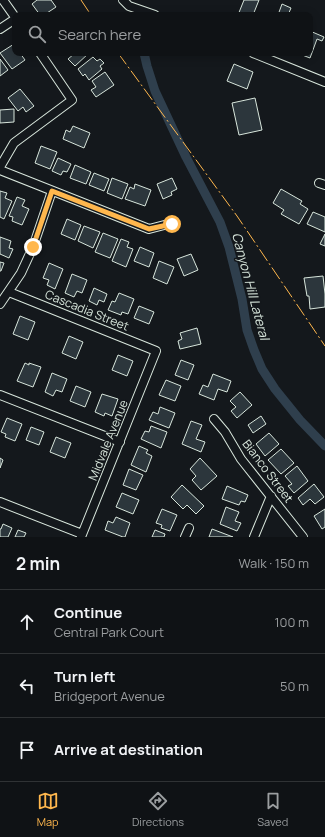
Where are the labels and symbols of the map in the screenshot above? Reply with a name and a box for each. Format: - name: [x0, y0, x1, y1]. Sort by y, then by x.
- route start: [163, 215, 181, 233]
- water label: Canyon Hill Lateral: [228, 230, 274, 343]
- route end: [24, 238, 42, 256]
- street label: Cascadia Street: [43, 285, 132, 335]
- street label: Midvale Avenue: [84, 397, 132, 483]
- street label: Bianco Street: [239, 436, 298, 506]

